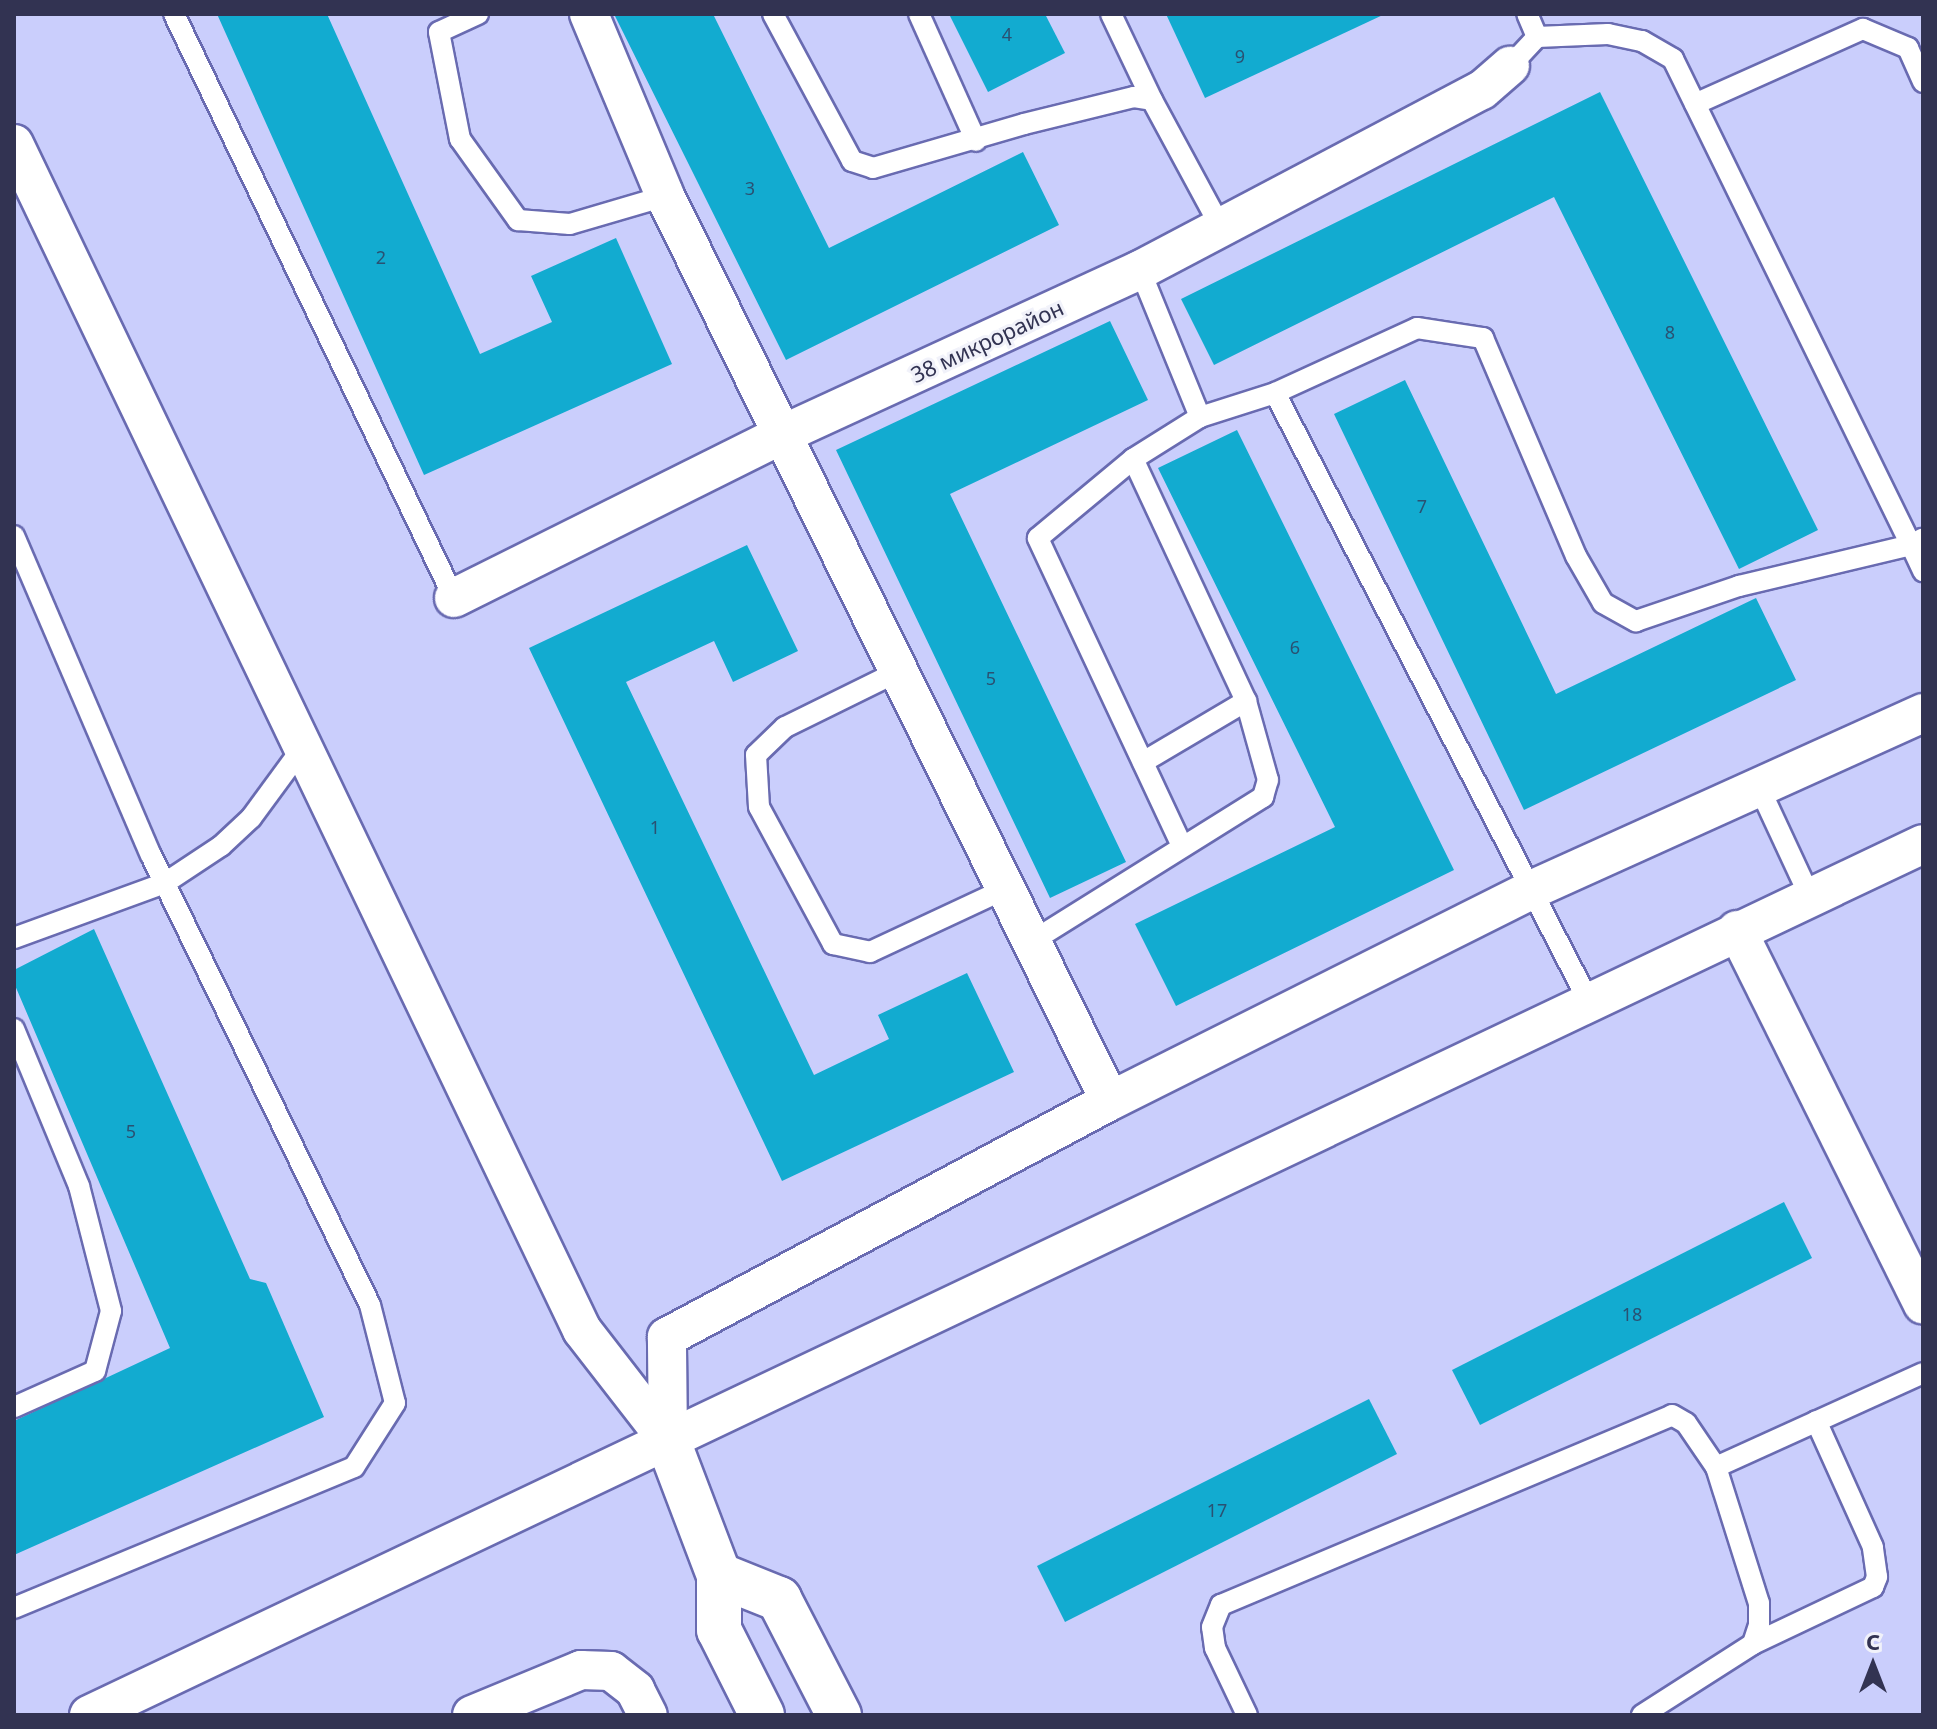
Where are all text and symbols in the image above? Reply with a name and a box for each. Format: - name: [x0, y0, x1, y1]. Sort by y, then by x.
- house number: 4: [1002, 23, 1012, 45]
- house number: 9: [1235, 45, 1245, 67]
- house number: 3: [745, 177, 755, 199]
- house number: 2: [376, 246, 386, 268]
- street label: 38 микрорайон: [906, 294, 1068, 388]
- house number: 8: [1665, 321, 1675, 343]
- house number: 7: [1417, 495, 1427, 517]
- house number: 6: [1290, 636, 1300, 658]
- house number: 5: [986, 667, 996, 689]
- house number: 1: [650, 816, 660, 838]
- house number: 5: [126, 1120, 136, 1142]
- house number: 18: [1622, 1303, 1642, 1325]
- house number: 17: [1207, 1499, 1227, 1521]
- north arrow: [1833, 1625, 1913, 1705]
- text: С: [1866, 1626, 1880, 1656]

